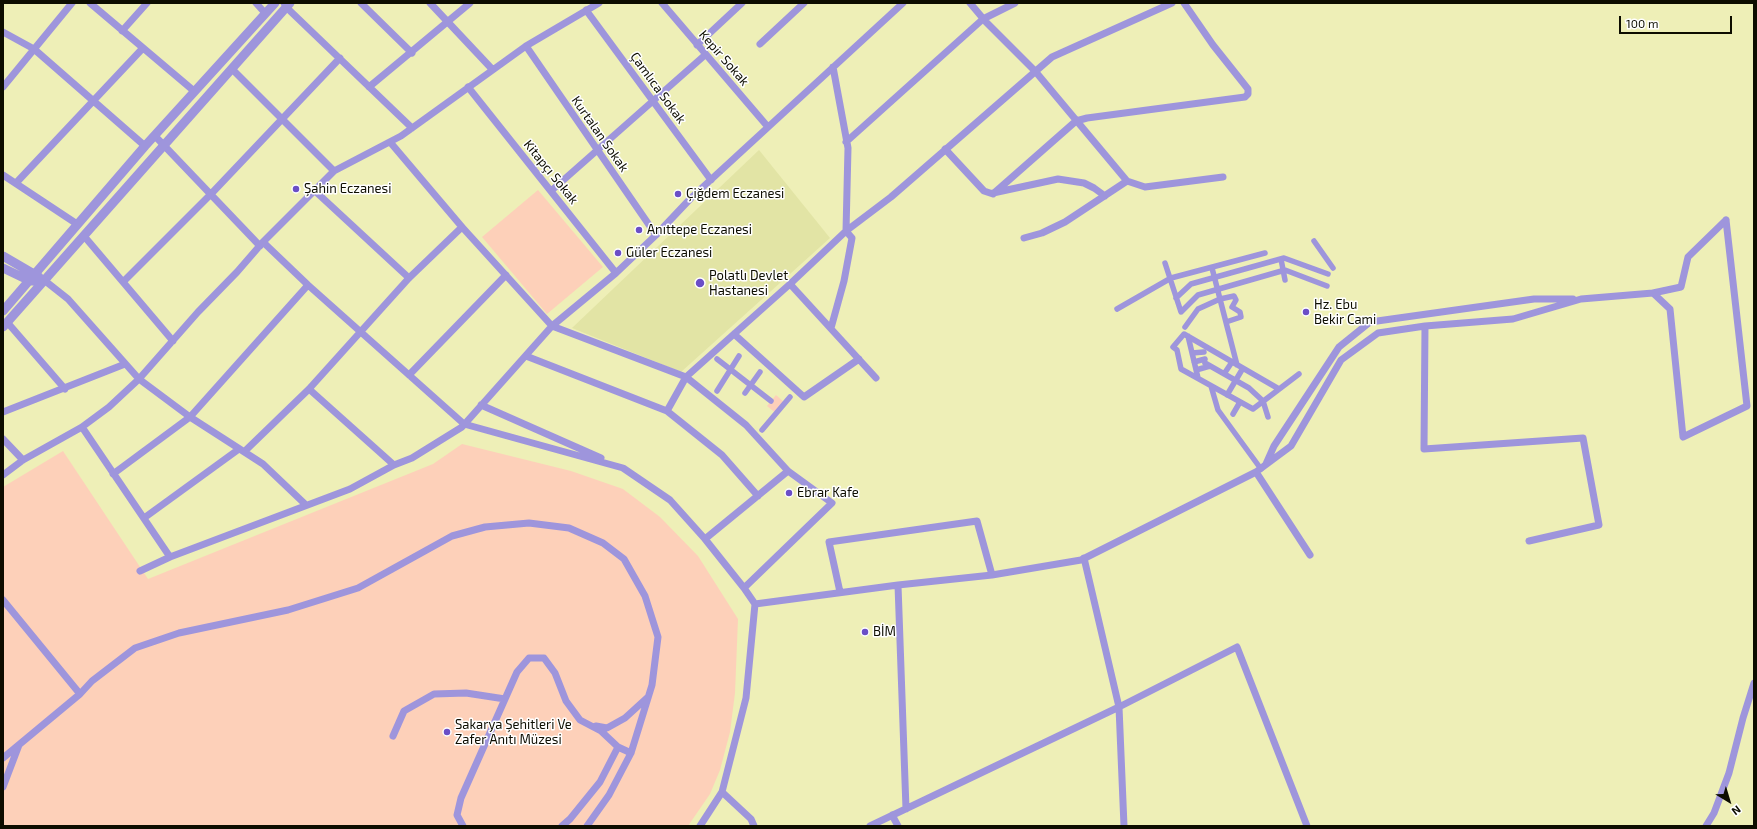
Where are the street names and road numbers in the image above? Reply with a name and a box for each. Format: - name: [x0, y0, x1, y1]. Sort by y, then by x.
- street label: Kepir Sokak: [696, 27, 752, 89]
- street label: Çamlıca Sokak: [627, 49, 689, 127]
- street label: Kurtalan Sokak: [568, 93, 632, 175]
- street label: Kitapçı Sokak: [520, 137, 582, 207]

